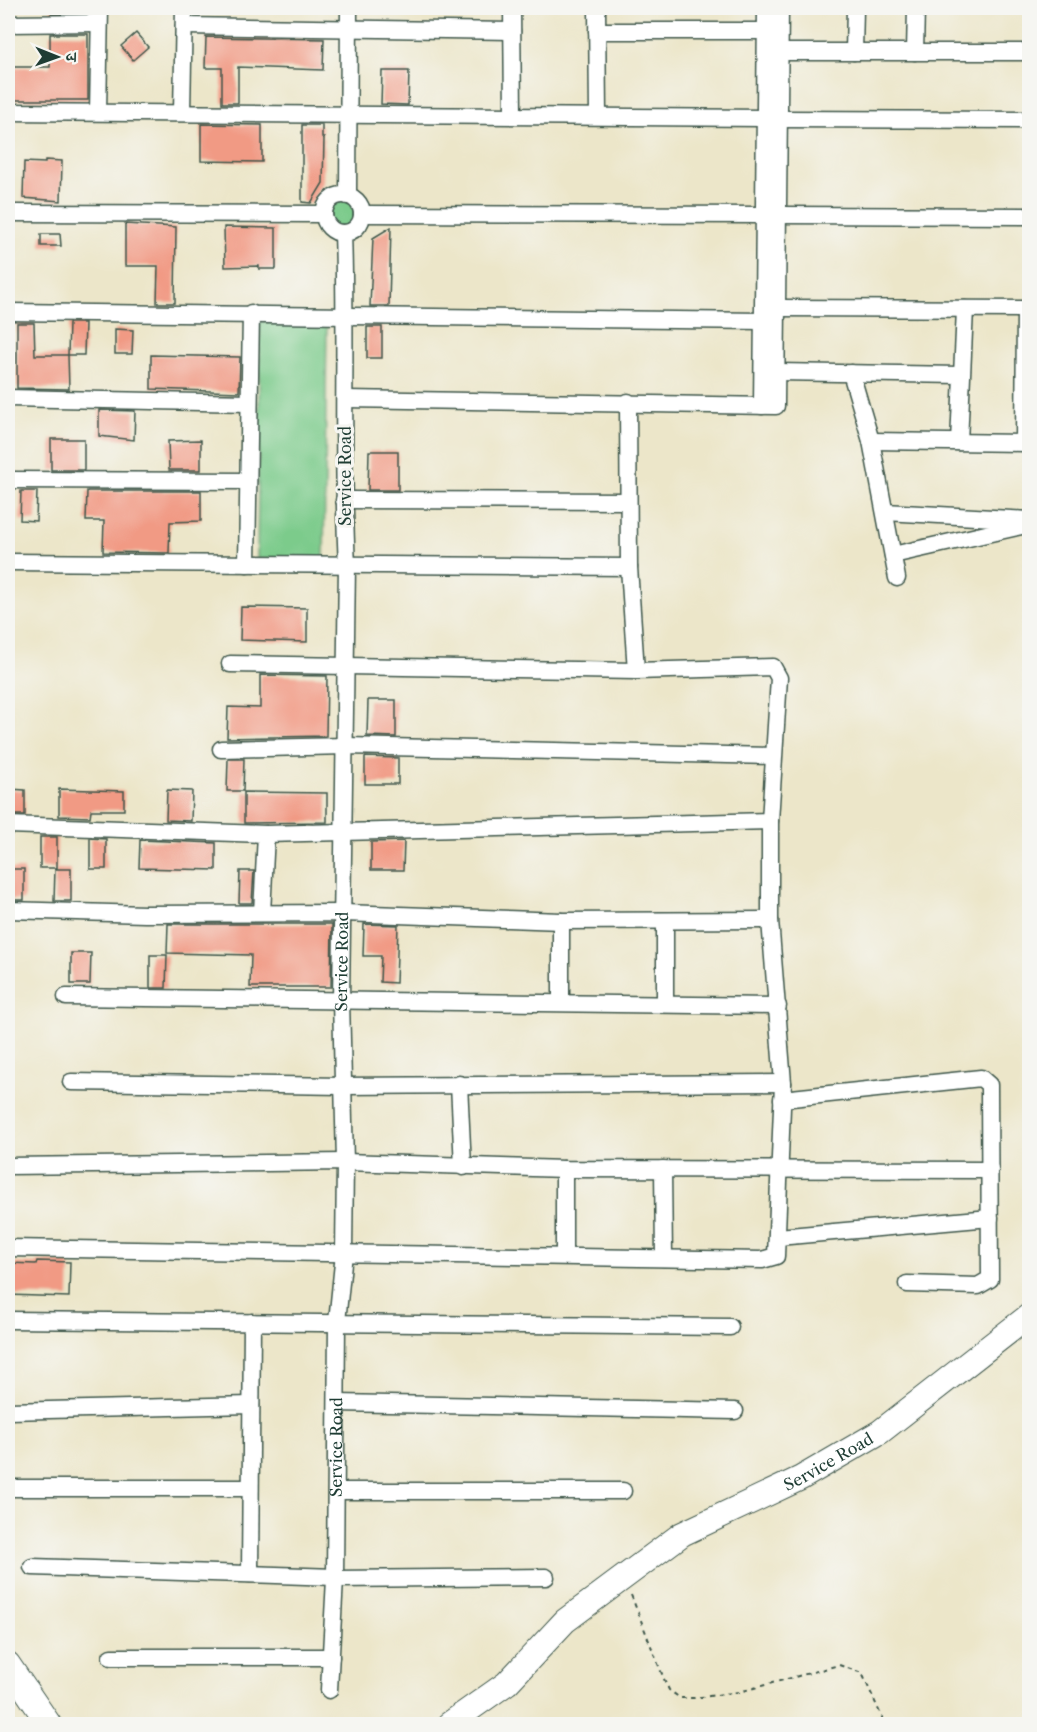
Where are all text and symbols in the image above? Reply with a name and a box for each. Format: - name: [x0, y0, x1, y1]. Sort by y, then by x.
- north arrow: [27, 27, 87, 87]
- text: उ: [62, 52, 82, 63]
- street label: Service Road: [335, 426, 355, 526]
- street label: Service Road: [331, 911, 352, 1012]
- street label: Service Road: [326, 1397, 346, 1497]
- street label: Service Road: [780, 1428, 877, 1495]

